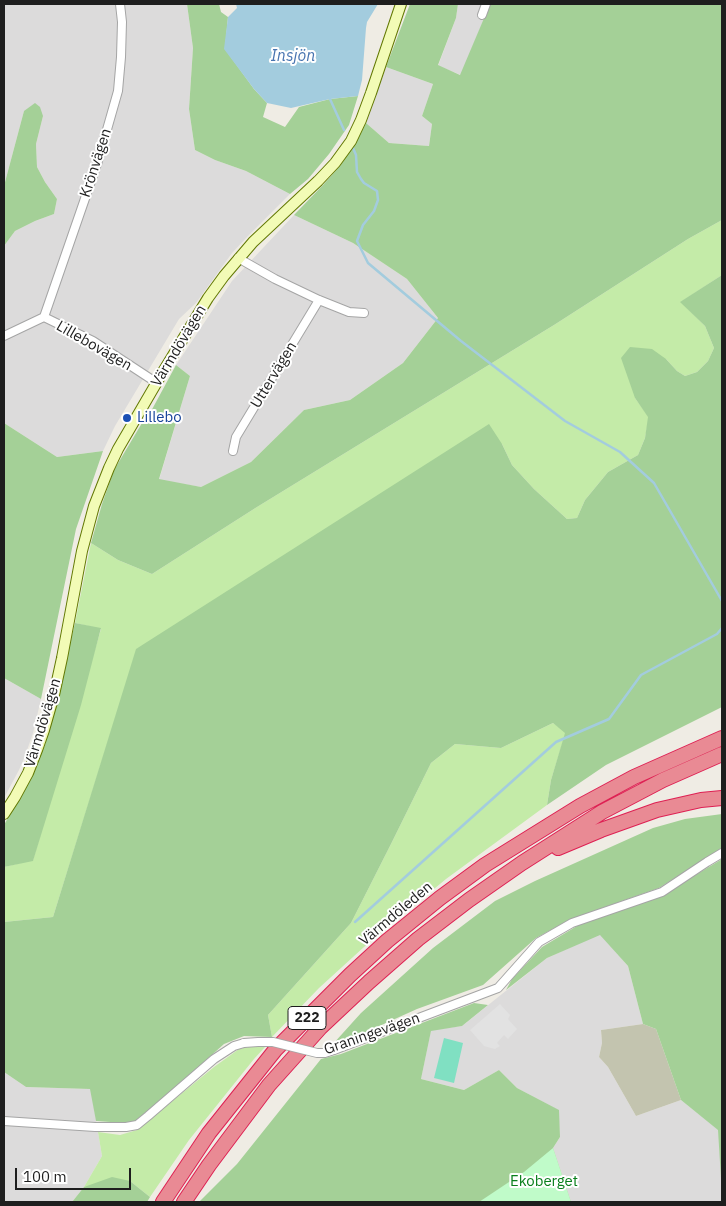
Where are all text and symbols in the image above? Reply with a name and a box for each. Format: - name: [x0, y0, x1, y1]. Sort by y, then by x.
- water label: Insjön: [271, 46, 315, 66]
- street label: Krönvägen: [76, 126, 116, 200]
- street label: Värmdövägen: [148, 302, 210, 390]
- street label: Lillebovägen: [53, 317, 135, 375]
- street label: Uttervägen: [247, 339, 301, 411]
- place label: Lillebo: [137, 409, 182, 427]
- marker: Lillebo: [121, 412, 133, 424]
- street label: Värmdövägen: [21, 676, 65, 770]
- street label: Värmdöleden: [356, 878, 436, 950]
- road number: 222: [288, 1006, 326, 1030]
- street label: Graningevägen: [322, 1009, 422, 1059]
- scale bar: [18, 1158, 134, 1190]
- text: 100 m: [23, 1167, 67, 1186]
- park label: Ekoberget: [510, 1173, 578, 1191]

